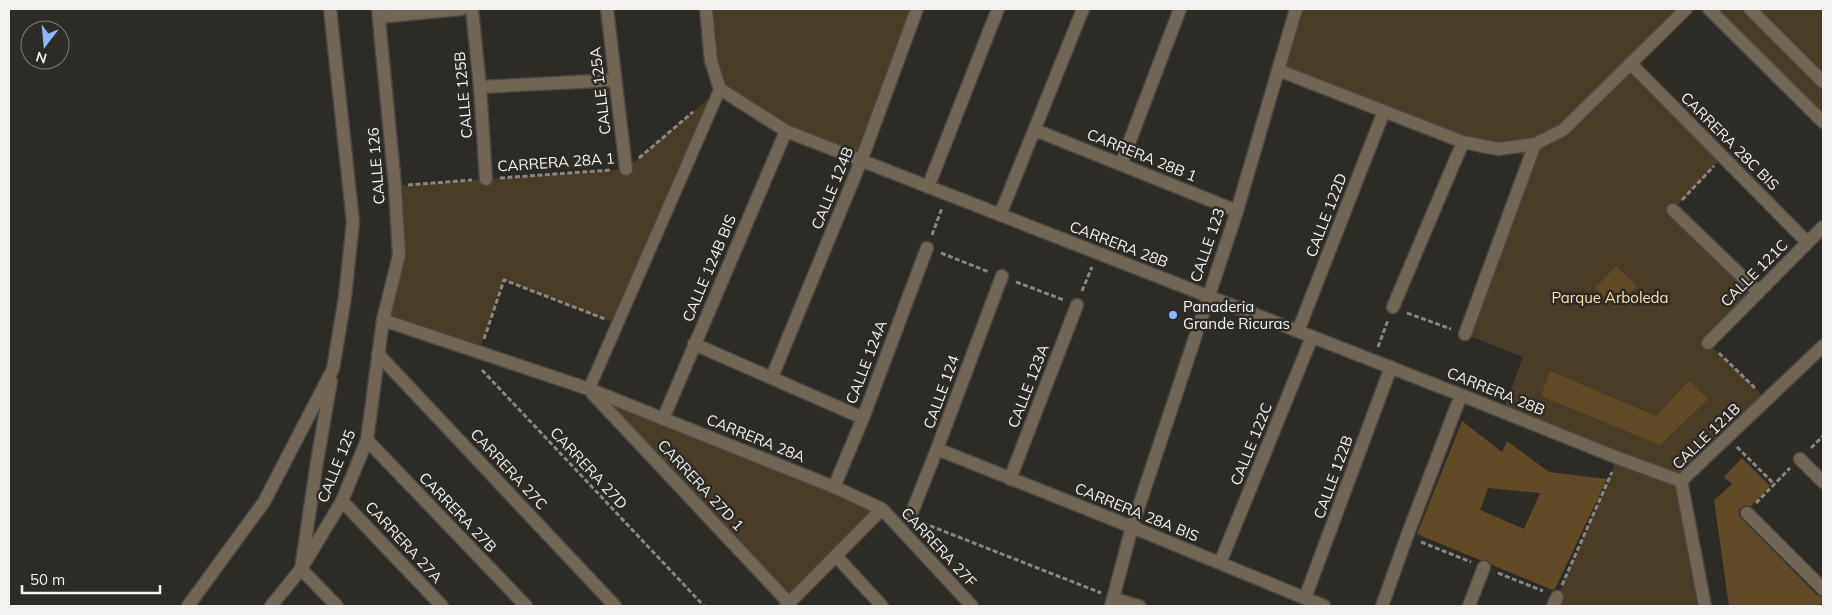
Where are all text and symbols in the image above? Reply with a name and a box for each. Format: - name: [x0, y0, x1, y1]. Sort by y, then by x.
- north arrow: [20, 20, 70, 70]
- street label: CALLE 125A: [585, 46, 615, 136]
- text: N: [34, 47, 49, 68]
- street label: CALLE 125B: [450, 51, 476, 139]
- street label: CARRERA 28C BIS: [1677, 88, 1783, 194]
- street label: CARRERA 28B 1: [1084, 124, 1200, 186]
- street label: CALLE 126: [363, 127, 389, 205]
- street label: CALLE 124B: [807, 144, 857, 232]
- street label: CARRERA 28A 1: [497, 148, 615, 176]
- street label: CALLE 122D: [1301, 170, 1351, 260]
- street label: CALLE 123: [1185, 205, 1229, 285]
- street label: CALLE 124B BIS: [678, 212, 740, 324]
- street label: CARRERA 28B: [1067, 217, 1171, 271]
- street label: CALLE 121C: [1716, 235, 1792, 311]
- park label: Parque Arboleda: [1551, 288, 1669, 307]
- place label: Panaderia Grande Ricuras: [1183, 297, 1290, 333]
- marker: Panaderia Grande Ricuras: [1167, 309, 1179, 321]
- street label: CALLE 124A: [841, 317, 891, 407]
- street label: CALLE 123A: [1003, 341, 1053, 431]
- street label: CALLE 124: [919, 353, 963, 431]
- street label: CARRERA 28B: [1444, 363, 1548, 419]
- street label: CALLE 121B: [1668, 399, 1744, 473]
- street label: CALLE 122C: [1226, 400, 1276, 488]
- street label: CARRERA 28A: [704, 410, 808, 466]
- street label: CARRERA 27D: [546, 423, 632, 513]
- street label: CARRERA 27C: [467, 424, 551, 514]
- street label: CALLE 125: [313, 427, 359, 505]
- street label: CALLE 122B: [1309, 433, 1357, 521]
- street label: CARRERA 27D 1: [654, 435, 748, 535]
- street label: CARRERA 27B: [415, 468, 501, 556]
- street label: CARRERA 28A BIS: [1072, 478, 1202, 546]
- street label: CARRERA 27A: [361, 497, 447, 587]
- street label: CARRERA 27F: [897, 503, 981, 591]
- scale bar: [22, 562, 160, 594]
- text: 50 m: [30, 570, 65, 589]

